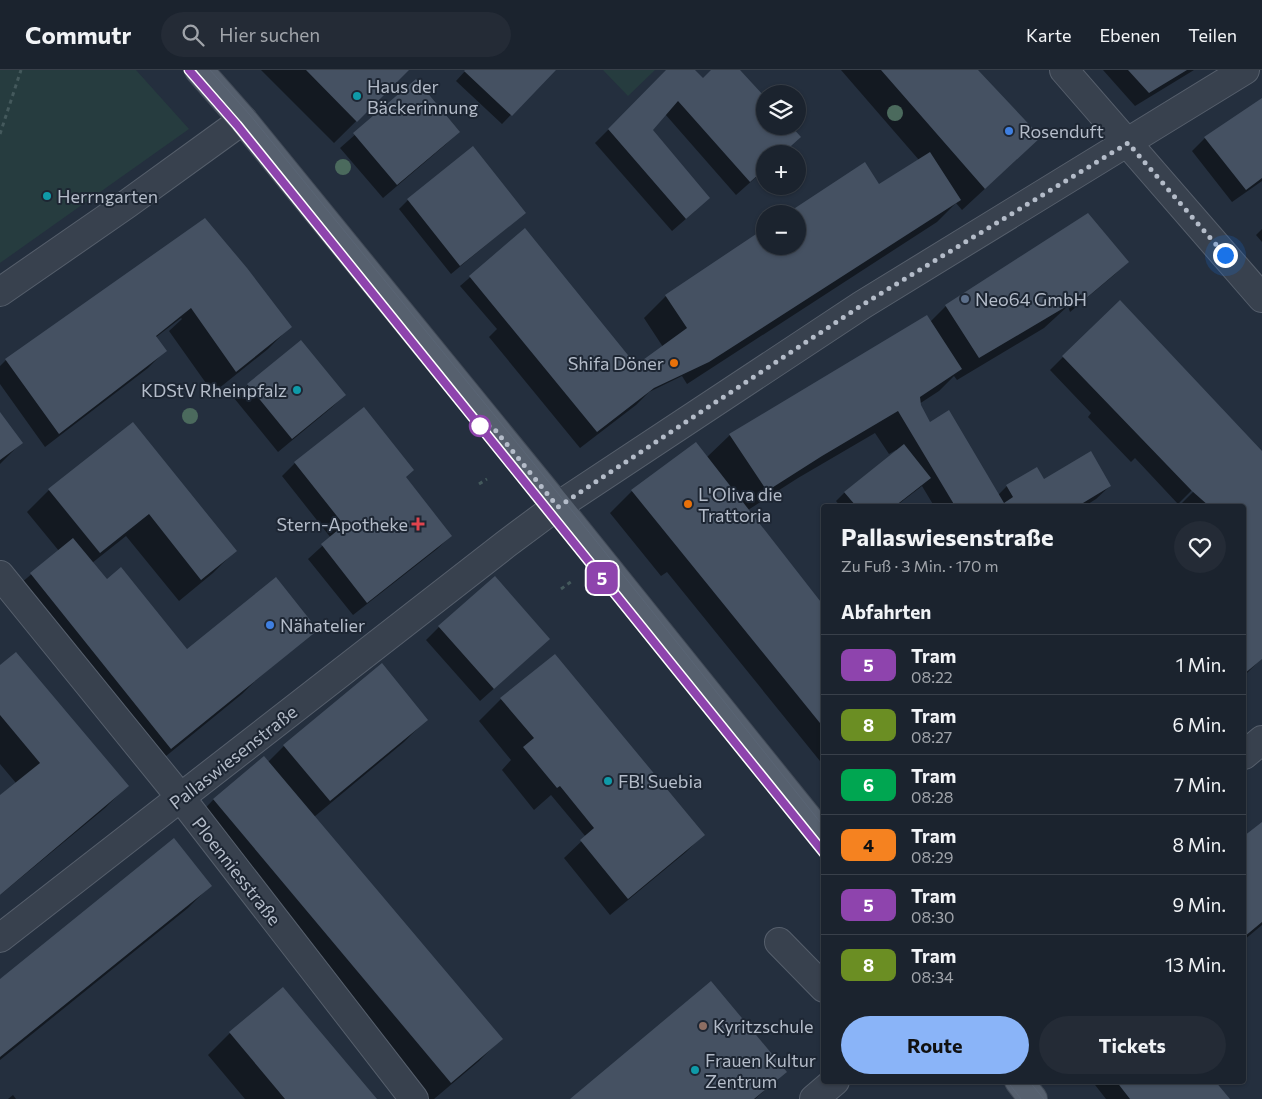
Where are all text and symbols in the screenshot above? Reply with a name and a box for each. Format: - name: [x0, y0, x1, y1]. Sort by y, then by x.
- search box: [161, 12, 511, 57]
- text: Commutr: [25, 20, 131, 49]
- icon: search: [179, 21, 207, 49]
- text: Hier suchen: [219, 23, 320, 46]
- text: Karte: [1026, 24, 1071, 46]
- text: Ebenen: [1099, 24, 1160, 46]
- text: Teilen: [1188, 24, 1237, 46]
- place label: Haus der Bäckerinnung: [367, 75, 479, 118]
- map controls: [756, 85, 806, 255]
- button: layers: [756, 85, 806, 135]
- marker: Haus der Bäckerinnung: [351, 90, 363, 102]
- place label: Rosenduft: [1019, 120, 1104, 142]
- marker: Rosenduft: [1003, 125, 1015, 137]
- button: +: [756, 145, 806, 195]
- place label: Herrngarten: [57, 185, 158, 207]
- marker: Herrngarten: [41, 190, 53, 202]
- button: −: [756, 205, 806, 255]
- your location: [1213, 243, 1238, 268]
- place label: Neo64 GmbH: [975, 288, 1087, 310]
- marker: Neo64 GmbH: [959, 293, 971, 305]
- place label: Shifa Döner: [568, 352, 664, 374]
- marker: Shifa Döner: [668, 357, 680, 369]
- place label: KDStV Rheinpfalz: [141, 379, 287, 401]
- marker: KDStV Rheinpfalz: [291, 384, 303, 396]
- unlabelled marker: [469, 415, 491, 437]
- place label: L'Oliva die Trattoria: [698, 483, 782, 526]
- marker: L'Oliva die Trattoria: [682, 498, 694, 510]
- place label: Stern-Apotheke: [276, 513, 408, 535]
- marker: Stern-Apotheke: [412, 518, 424, 530]
- button: heart: [1174, 521, 1226, 573]
- text: Pallaswiesenstraße: [841, 522, 1054, 551]
- text: Zu Fuß · 3 Min. · 170 m: [841, 556, 998, 575]
- line badge: 5: [586, 562, 618, 594]
- text: 5: [597, 567, 607, 589]
- text: Abfahrten: [841, 600, 931, 623]
- place label: Nähatelier: [280, 614, 365, 636]
- marker: Nähatelier: [264, 619, 276, 631]
- text: Tram: [911, 644, 956, 667]
- text: 1 Min.: [1176, 653, 1226, 676]
- text: 5: [863, 654, 874, 676]
- text: 08:22: [911, 667, 953, 686]
- street label: Pallaswiesenstraße: [165, 700, 301, 814]
- text: Tram: [911, 704, 956, 727]
- text: 6 Min.: [1172, 713, 1226, 736]
- text: 8: [863, 714, 874, 736]
- text: 08:27: [911, 727, 952, 746]
- text: Tram: [911, 764, 956, 787]
- place label: FB! Suebia: [618, 770, 702, 792]
- text: 7 Min.: [1174, 773, 1226, 796]
- text: 6: [863, 774, 874, 796]
- marker: FB! Suebia: [602, 775, 614, 787]
- text: 08:28: [911, 787, 953, 806]
- street label: Ploenniesstraße: [188, 812, 286, 930]
- text: Tram: [911, 824, 956, 847]
- text: 8 Min.: [1172, 833, 1226, 856]
- text: 4: [863, 834, 874, 856]
- text: 08:29: [911, 847, 953, 866]
- text: Tram: [911, 884, 956, 907]
- text: 9 Min.: [1172, 893, 1226, 916]
- text: 5: [863, 894, 874, 916]
- text: 08:30: [911, 907, 955, 926]
- text: Tram: [911, 944, 956, 967]
- text: 13 Min.: [1165, 953, 1226, 976]
- text: 8: [863, 954, 874, 976]
- text: 08:34: [911, 967, 954, 986]
- place label: Kyritzschule: [713, 1015, 813, 1037]
- button: Route: [841, 1016, 1029, 1074]
- button: Tickets: [1039, 1016, 1226, 1074]
- marker: Kyritzschule: [697, 1020, 709, 1032]
- place label: Frauen Kultur Zentrum: [705, 1049, 816, 1092]
- marker: Frauen Kultur Zentrum: [689, 1064, 701, 1076]

